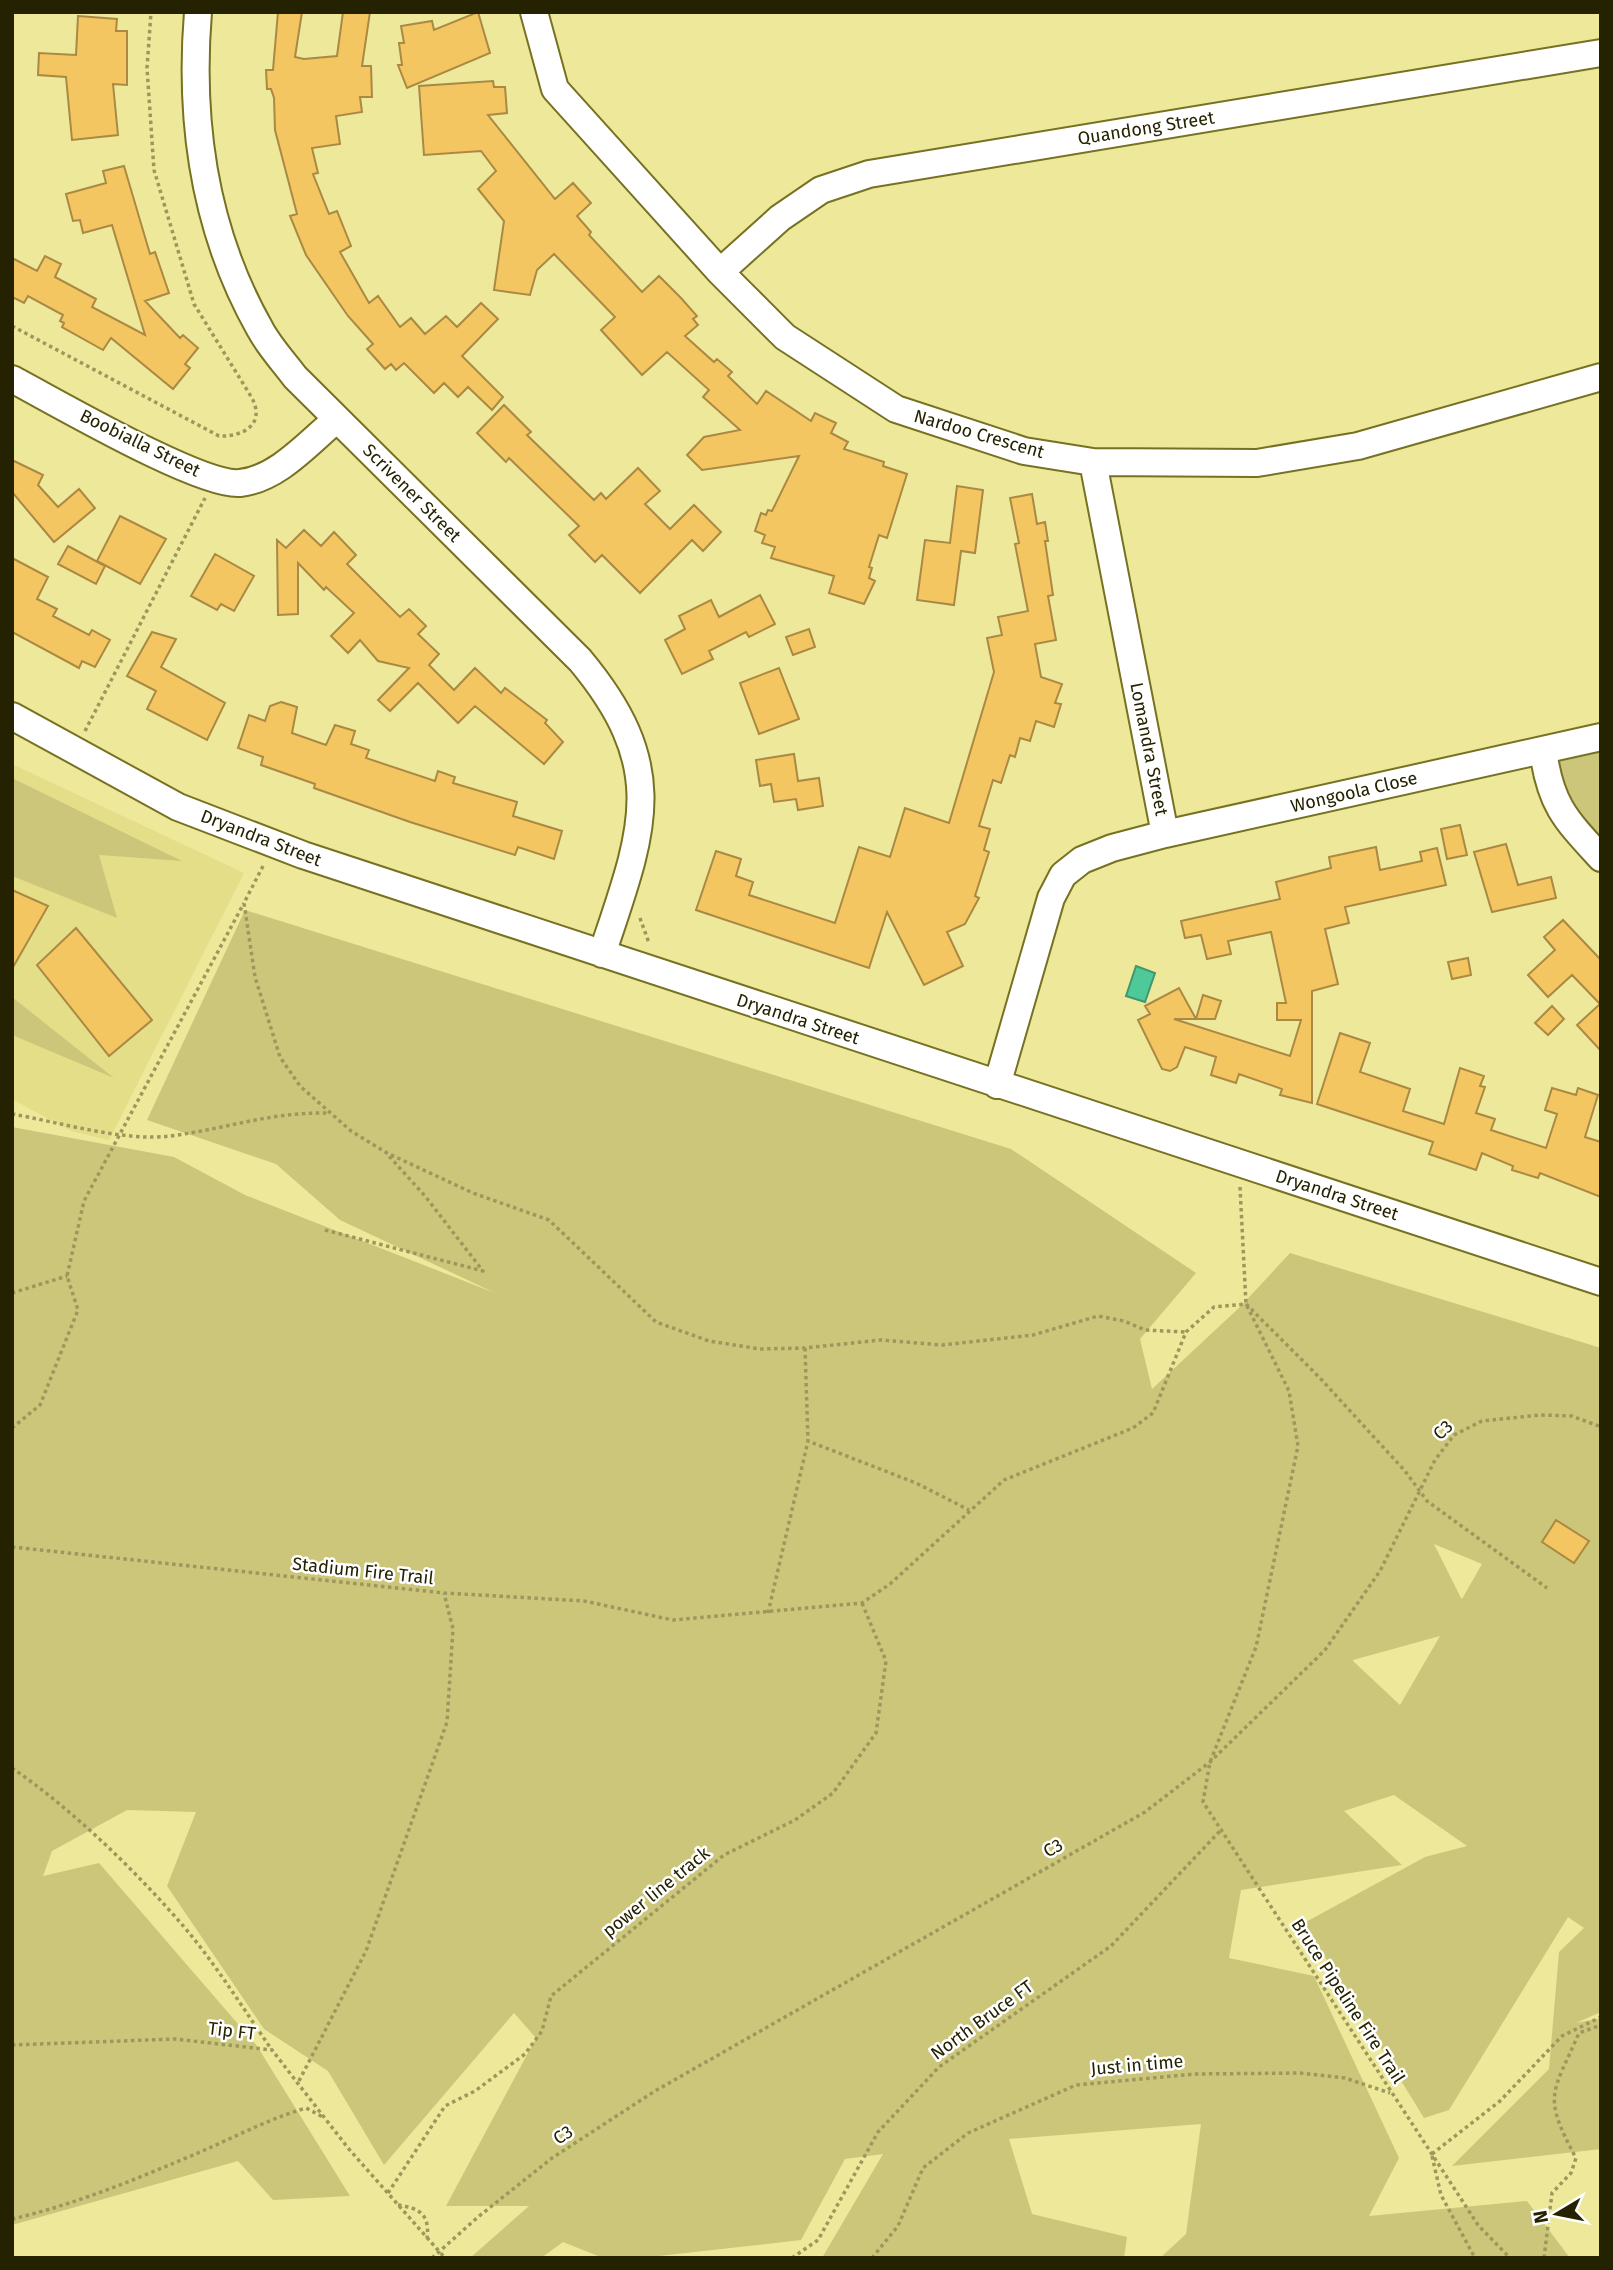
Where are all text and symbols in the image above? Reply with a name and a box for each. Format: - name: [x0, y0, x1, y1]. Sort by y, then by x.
- street label: Quandong Street: [1076, 106, 1216, 150]
- street label: Boobialla Street: [76, 404, 204, 482]
- street label: Nardoo Crescent: [911, 405, 1047, 463]
- street label: Scrivener Street: [358, 439, 466, 547]
- street label: Lomandra Street: [1125, 681, 1173, 818]
- street label: Wongoola Close: [1288, 767, 1420, 817]
- street label: Dryandra Street: [197, 805, 325, 871]
- street label: Dryandra Street: [734, 989, 863, 1049]
- street label: Dryandra Street: [1273, 1165, 1402, 1225]
- street label: C3: [1429, 1415, 1457, 1445]
- street label: Stadium Fire Trail: [291, 1553, 435, 1589]
- street label: C3: [1039, 1834, 1067, 1862]
- street label: power line track: [598, 1842, 715, 1942]
- street label: Bruce Pipeline Fire Trail: [1286, 1914, 1410, 2088]
- street label: North Bruce FT: [927, 1975, 1038, 2064]
- street label: Tip FT: [207, 2017, 258, 2045]
- street label: Just in time: [1090, 2050, 1184, 2080]
- street label: C3: [549, 2121, 577, 2149]
- north arrow: [1522, 2179, 1592, 2249]
- text: N: [1528, 2209, 1553, 2225]

